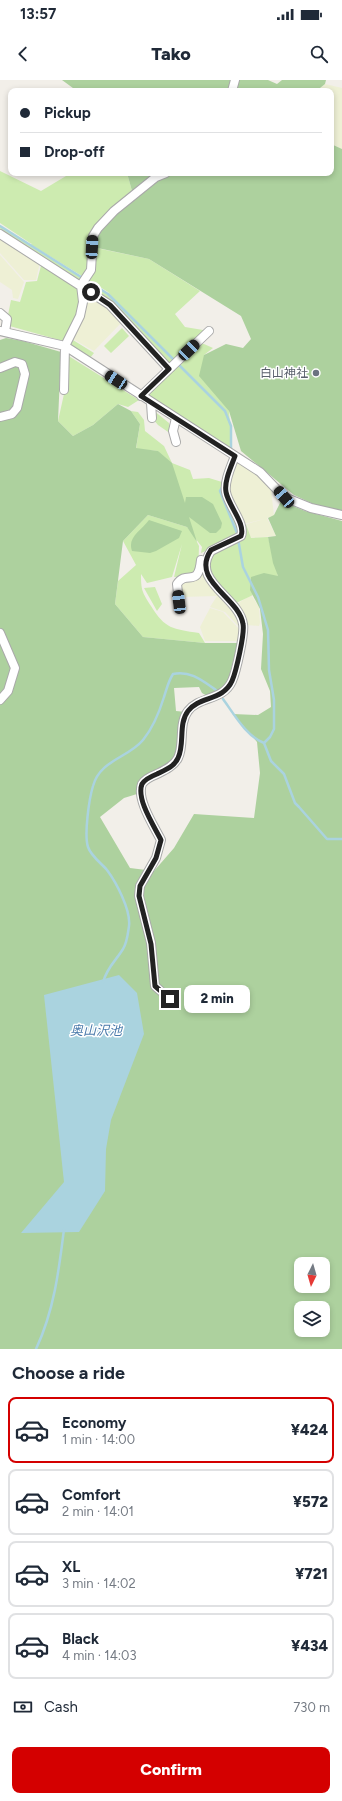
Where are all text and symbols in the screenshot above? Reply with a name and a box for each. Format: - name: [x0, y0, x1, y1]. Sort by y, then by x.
- text: 13:57: [20, 5, 56, 23]
- icon: back: [12, 43, 34, 65]
- text: Tako: [151, 43, 191, 65]
- icon: search: [308, 43, 330, 65]
- text: Pickup: [44, 104, 91, 122]
- text: Drop-off: [44, 143, 105, 161]
- car: [85, 235, 99, 259]
- route start: [82, 283, 100, 301]
- car: [176, 337, 202, 363]
- place label: 白山神社: [260, 366, 308, 380]
- car: [103, 368, 129, 392]
- marker: 白山神社: [311, 368, 321, 378]
- car: [272, 484, 296, 510]
- car: [172, 589, 186, 615]
- callout: 2 min: [184, 985, 250, 1013]
- route end: [161, 990, 179, 1008]
- text: 2 min: [200, 991, 234, 1006]
- water label: 奥山沢池: [70, 1023, 124, 1038]
- north arrow: [294, 1257, 330, 1293]
- map controls: [294, 1257, 330, 1337]
- button: layers: [294, 1301, 330, 1337]
- text: Choose a ride: [12, 1362, 125, 1384]
- icon: car: [14, 1412, 50, 1448]
- text: Economy: [62, 1414, 127, 1432]
- text: ¥424: [291, 1421, 328, 1439]
- text: 1 min · 14:00: [62, 1432, 135, 1447]
- icon: car: [14, 1484, 50, 1520]
- text: Comfort: [62, 1486, 121, 1504]
- text: ¥572: [293, 1493, 328, 1511]
- text: 2 min · 14:01: [62, 1504, 134, 1519]
- icon: car: [14, 1556, 50, 1592]
- text: XL: [62, 1558, 80, 1576]
- text: ¥721: [295, 1565, 328, 1583]
- text: 3 min · 14:02: [62, 1576, 136, 1591]
- icon: car: [14, 1628, 50, 1664]
- text: Black: [62, 1630, 99, 1648]
- text: ¥434: [291, 1637, 328, 1655]
- text: 4 min · 14:03: [62, 1648, 136, 1663]
- icon: cash: [12, 1696, 34, 1718]
- text: Cash: [44, 1698, 78, 1716]
- text: 730 m: [293, 1700, 330, 1715]
- button: Confirm: [12, 1747, 330, 1793]

